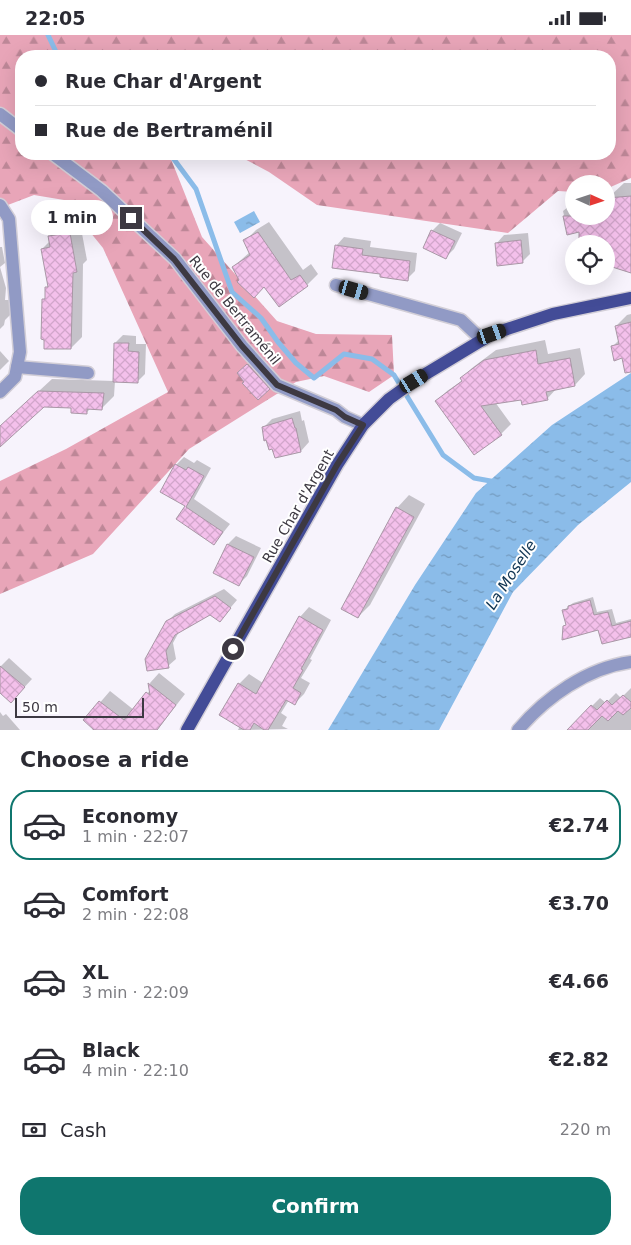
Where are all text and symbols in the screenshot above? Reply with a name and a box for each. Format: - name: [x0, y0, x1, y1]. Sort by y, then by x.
- text: 22:05: [25, 7, 85, 29]
- text: Rue Char d'Argent: [65, 70, 262, 92]
- text: Rue de Bertraménil: [65, 119, 273, 141]
- north arrow: [565, 175, 615, 225]
- map controls: [565, 175, 615, 285]
- callout: 1 min: [31, 201, 114, 235]
- route end: [120, 207, 142, 229]
- text: 1 min: [47, 208, 97, 227]
- button: locate: [565, 235, 615, 285]
- street label: Rue de Bertraménil: [186, 252, 284, 368]
- car: [337, 279, 370, 301]
- car: [475, 322, 508, 346]
- car: [397, 367, 430, 395]
- street label: Rue Char d'Argent: [259, 446, 337, 565]
- water label: La Moselle: [482, 537, 540, 613]
- route start: [222, 638, 244, 660]
- scale bar: [15, 695, 144, 718]
- text: 50 m: [22, 699, 58, 715]
- text: Choose a ride: [20, 747, 189, 772]
- icon: car: [22, 803, 67, 848]
- text: Economy: [82, 805, 178, 827]
- text: €2.74: [549, 814, 609, 836]
- text: 1 min · 22:07: [82, 827, 189, 846]
- icon: car: [22, 881, 67, 926]
- text: Comfort: [82, 883, 169, 905]
- text: €3.70: [549, 892, 609, 914]
- text: 2 min · 22:08: [82, 905, 189, 924]
- icon: car: [22, 959, 67, 1004]
- text: XL: [82, 961, 109, 983]
- text: €4.66: [549, 970, 609, 992]
- text: 3 min · 22:09: [82, 983, 189, 1002]
- icon: car: [22, 1037, 67, 1082]
- text: Black: [82, 1039, 140, 1061]
- text: €2.82: [549, 1048, 609, 1070]
- text: 4 min · 22:10: [82, 1061, 189, 1080]
- icon: cash: [20, 1116, 48, 1144]
- text: Cash: [60, 1119, 107, 1141]
- text: 220 m: [560, 1120, 611, 1139]
- button: Confirm: [20, 1177, 611, 1235]

